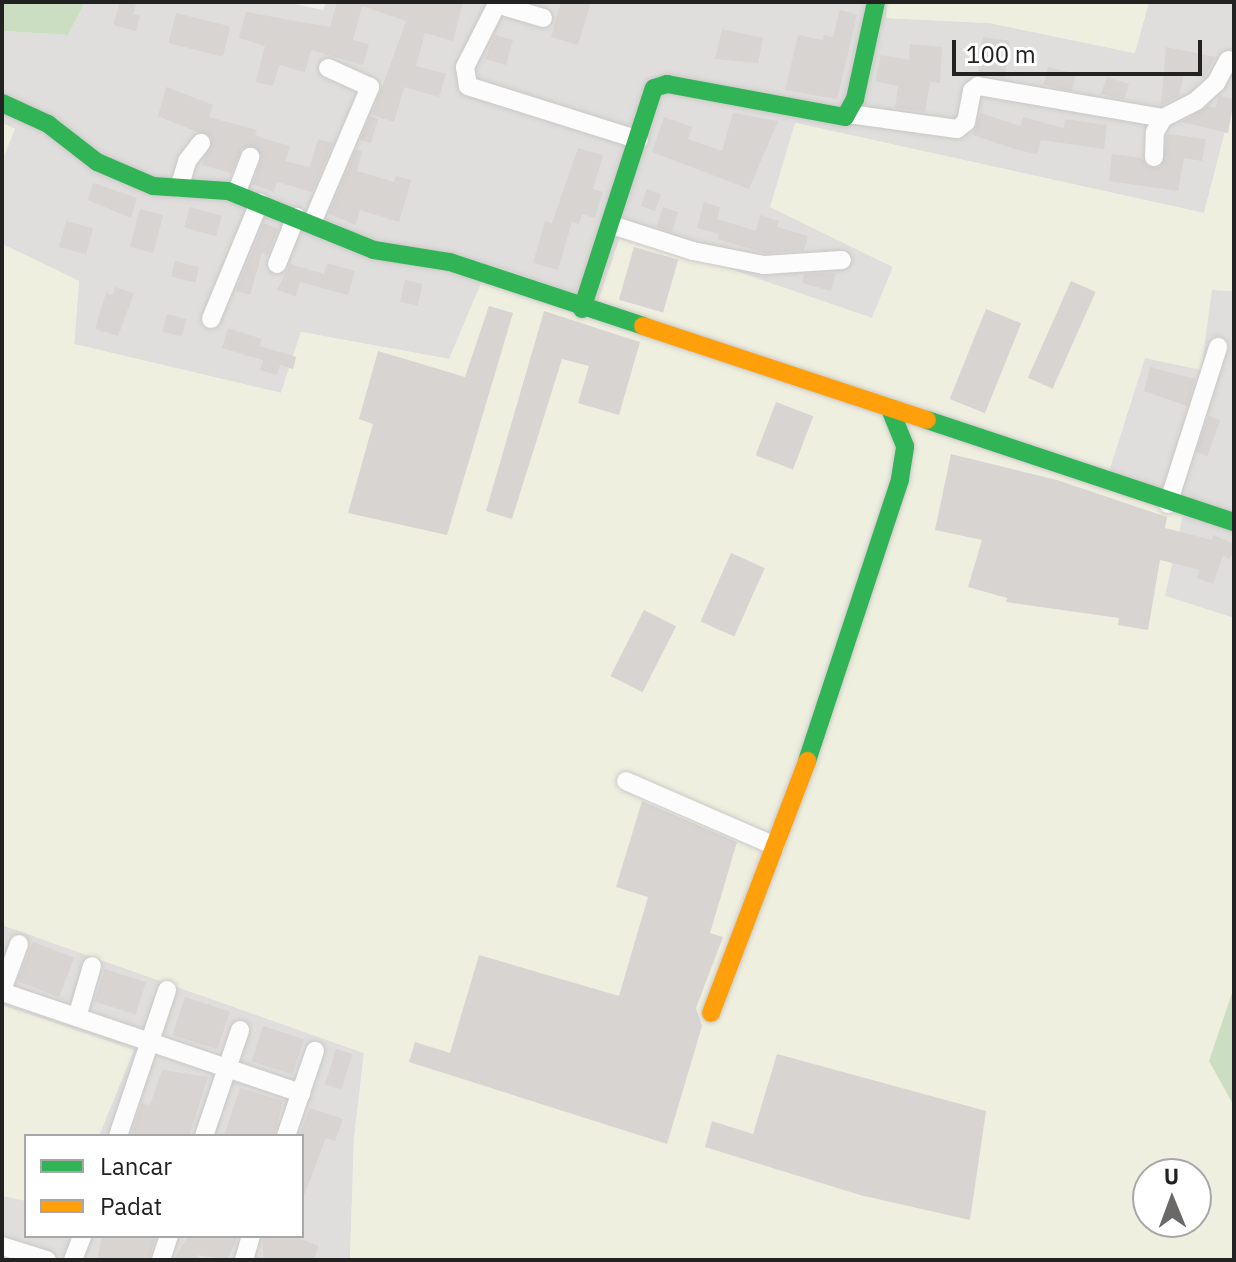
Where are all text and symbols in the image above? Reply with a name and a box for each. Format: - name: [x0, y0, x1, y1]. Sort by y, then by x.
- scale bar: [956, 24, 1206, 74]
- text: 100 m: [966, 38, 1036, 70]
- legend: [24, 1134, 304, 1238]
- text: Lancar: [100, 1150, 172, 1182]
- north arrow: [1132, 1158, 1212, 1238]
- text: U: [1164, 1161, 1179, 1190]
- text: Padat: [100, 1190, 162, 1222]

